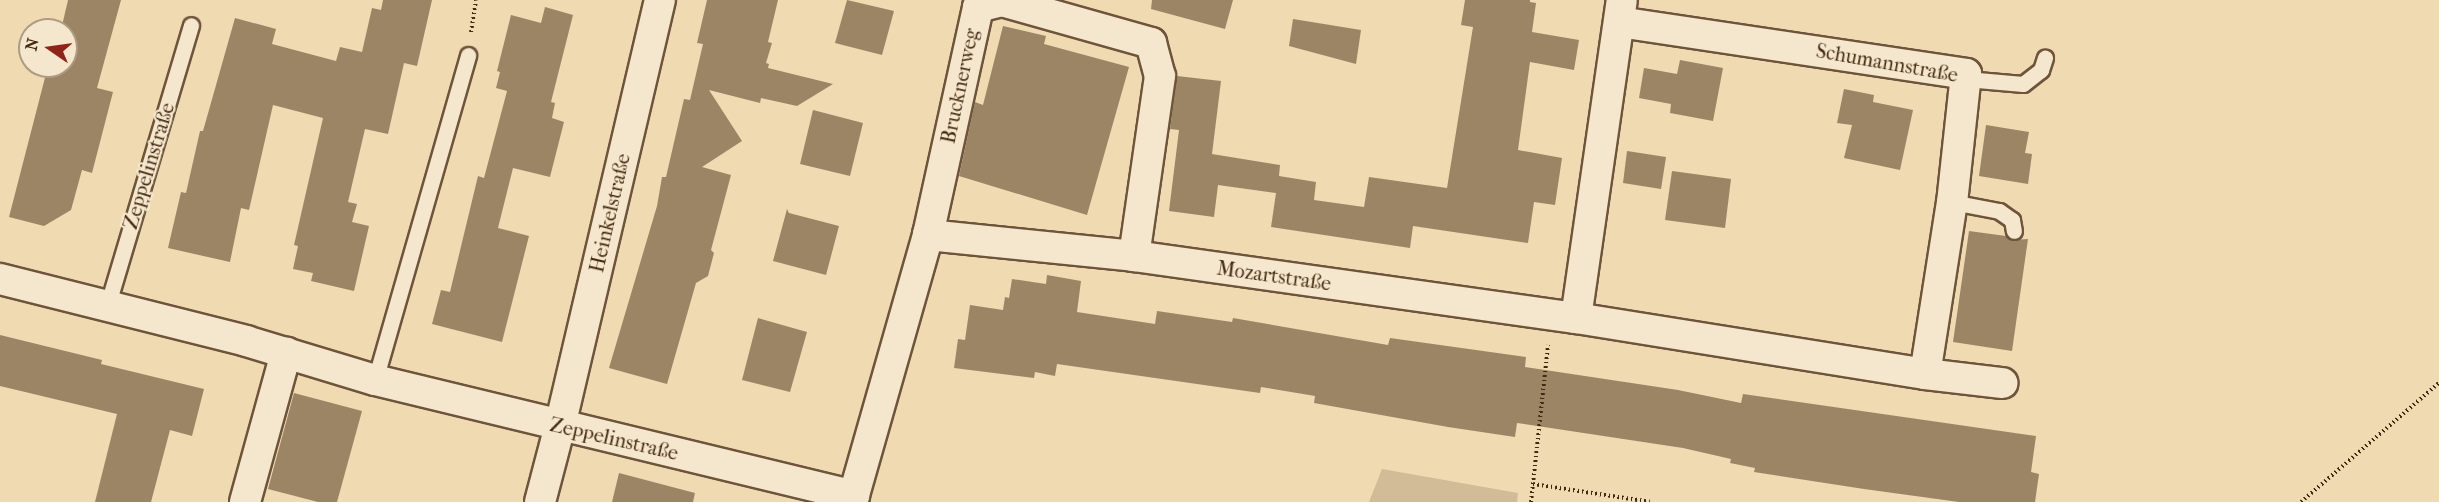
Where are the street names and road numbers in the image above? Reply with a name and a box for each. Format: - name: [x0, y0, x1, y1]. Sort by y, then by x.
- street label: Brucknerweg: [936, 26, 984, 146]
- street label: Schumannstraße: [1814, 39, 1960, 87]
- street label: Zeppelinstraße: [118, 100, 180, 232]
- street label: Heinkelstraße: [585, 151, 635, 275]
- street label: Mozartstraße: [1215, 256, 1333, 296]
- street label: Zeppelinstraße: [547, 413, 681, 465]

